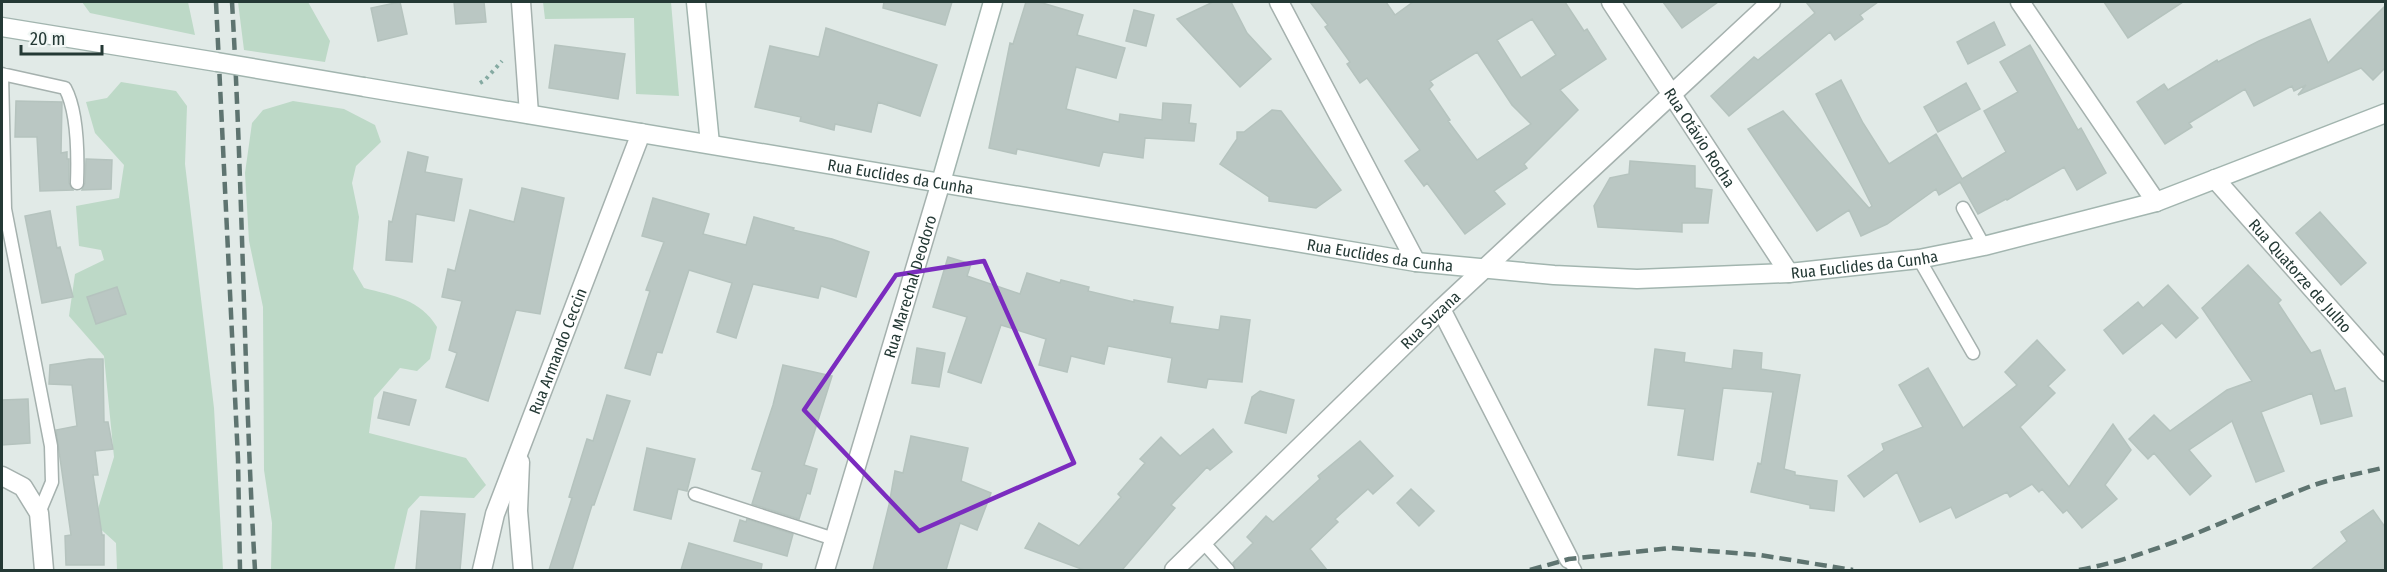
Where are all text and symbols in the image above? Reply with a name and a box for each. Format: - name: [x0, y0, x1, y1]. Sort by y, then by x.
- scale bar: [21, 18, 102, 56]
- text: 20 m: [30, 28, 65, 50]
- street label: Rua Otávio Rocha: [1660, 84, 1740, 191]
- street label: Rua Euclides da Cunha: [826, 155, 975, 198]
- street label: Rua Marechal Deodoro: [879, 213, 940, 360]
- street label: Rua Quatorze de Julho: [2245, 215, 2356, 336]
- street label: Rua Euclides da Cunha: [1306, 235, 1454, 275]
- street label: Rua Euclides da Cunha: [1790, 246, 1939, 282]
- street label: Rua Armando Ceccin: [525, 285, 590, 417]
- street label: Rua Suzana: [1396, 287, 1464, 353]

